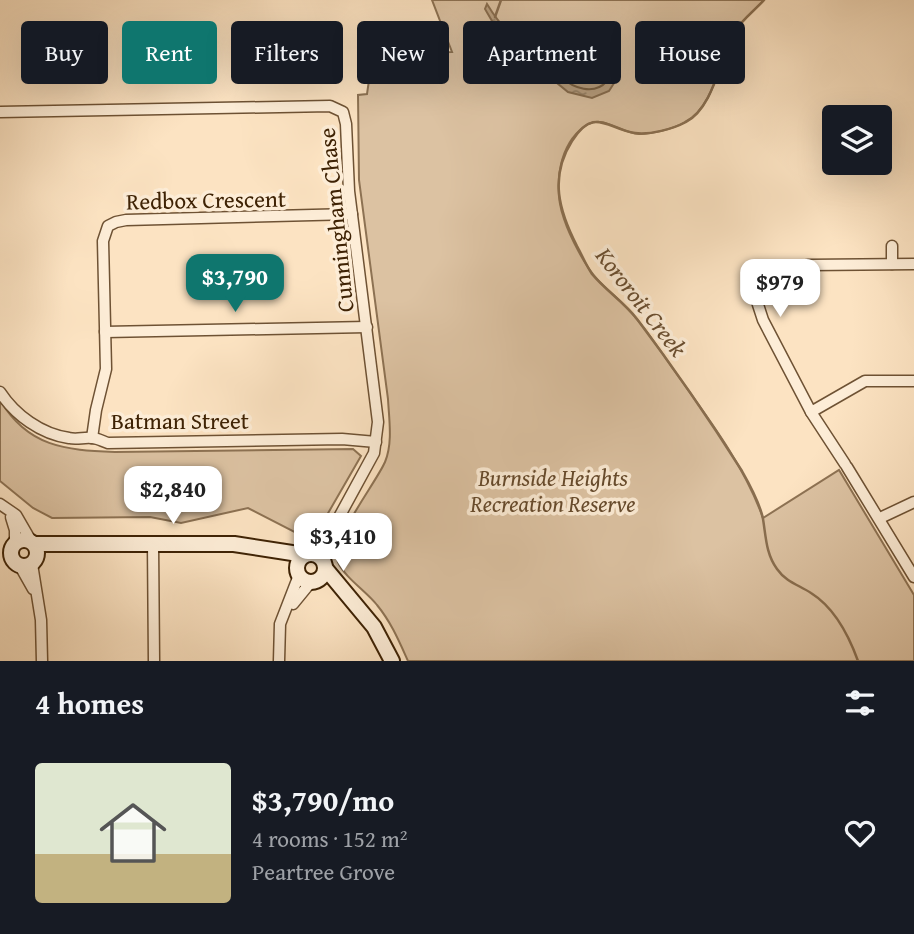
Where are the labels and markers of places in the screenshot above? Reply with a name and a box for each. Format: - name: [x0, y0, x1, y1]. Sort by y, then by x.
- pin: $3,790: [178, 254, 292, 314]
- pin: $979: [739, 260, 821, 319]
- pin: $2,840: [116, 466, 230, 526]
- pin: $3,410: [286, 514, 400, 573]

